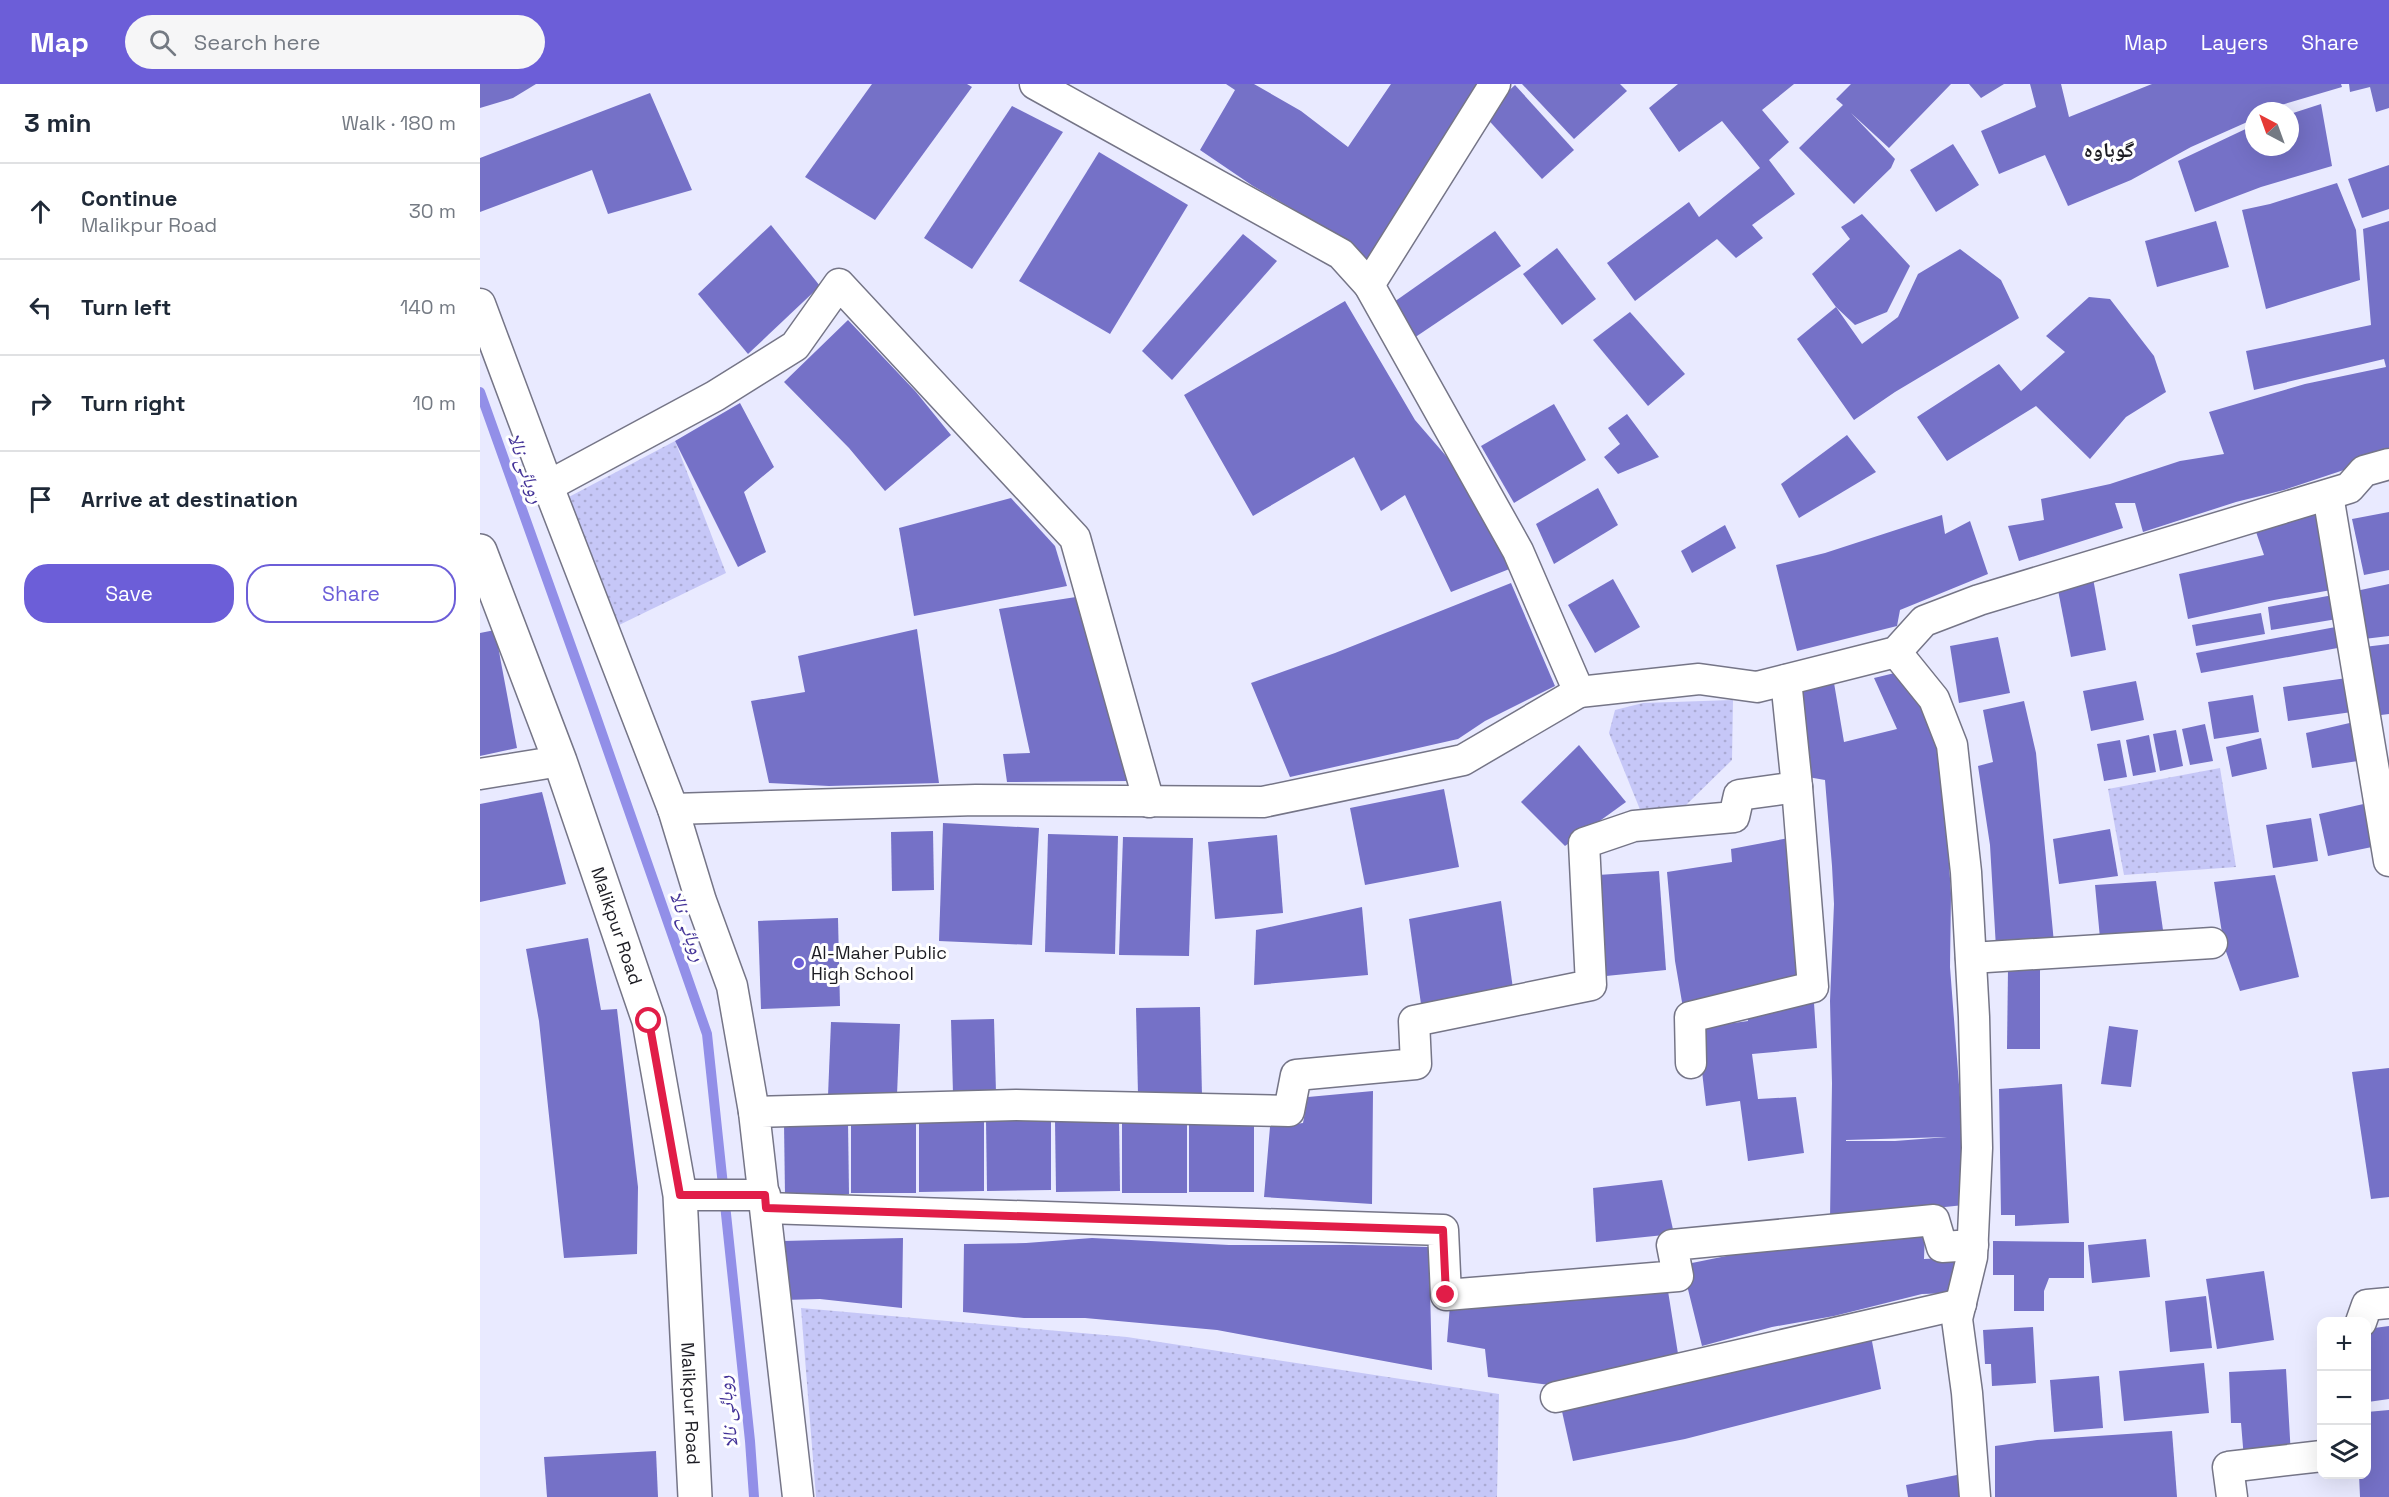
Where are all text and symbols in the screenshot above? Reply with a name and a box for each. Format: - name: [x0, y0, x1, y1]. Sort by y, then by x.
- search box: [125, 15, 545, 69]
- text: Map: [30, 24, 89, 60]
- icon: search: [146, 26, 179, 59]
- text: Search here: [194, 28, 321, 56]
- text: Map: [2124, 29, 2168, 56]
- text: Layers: [2201, 29, 2268, 56]
- text: Share: [2301, 29, 2359, 56]
- north arrow: [2245, 102, 2299, 156]
- text: 3 min: [24, 106, 92, 140]
- text: Walk · 180 m: [342, 110, 456, 136]
- district label: گوہاوہ: [2084, 136, 2134, 163]
- text: Continue: [81, 184, 177, 212]
- icon: ahead: [24, 195, 57, 228]
- text: 30 m: [409, 198, 456, 224]
- text: Malikpur Road: [81, 212, 217, 238]
- icon: left: [24, 291, 57, 324]
- text: Turn left: [81, 293, 171, 321]
- text: 140 m: [400, 294, 456, 320]
- icon: right: [24, 387, 57, 420]
- text: Turn right: [81, 389, 186, 417]
- text: 10 m: [412, 390, 456, 416]
- water label: روہائی نالا: [502, 429, 550, 507]
- icon: arrive: [24, 483, 57, 516]
- text: Arrive at destination: [81, 485, 298, 513]
- button: Save: [24, 564, 234, 623]
- button: Share: [246, 564, 456, 623]
- street label: Malikpur Road: [586, 864, 648, 988]
- water label: روہائی نالا: [664, 887, 712, 965]
- place label: Al-Maher Public High School: [811, 941, 947, 985]
- marker: Al-Maher Public High School: [792, 956, 806, 970]
- route start: [635, 1007, 661, 1033]
- route end: [1432, 1281, 1458, 1307]
- map controls: [2317, 1317, 2371, 1479]
- button: +: [2317, 1317, 2371, 1371]
- street label: Malikpur Road: [676, 1342, 705, 1465]
- button: −: [2317, 1371, 2371, 1425]
- water label: روہائی نالا: [710, 1374, 744, 1450]
- button: layers: [2317, 1425, 2371, 1479]

